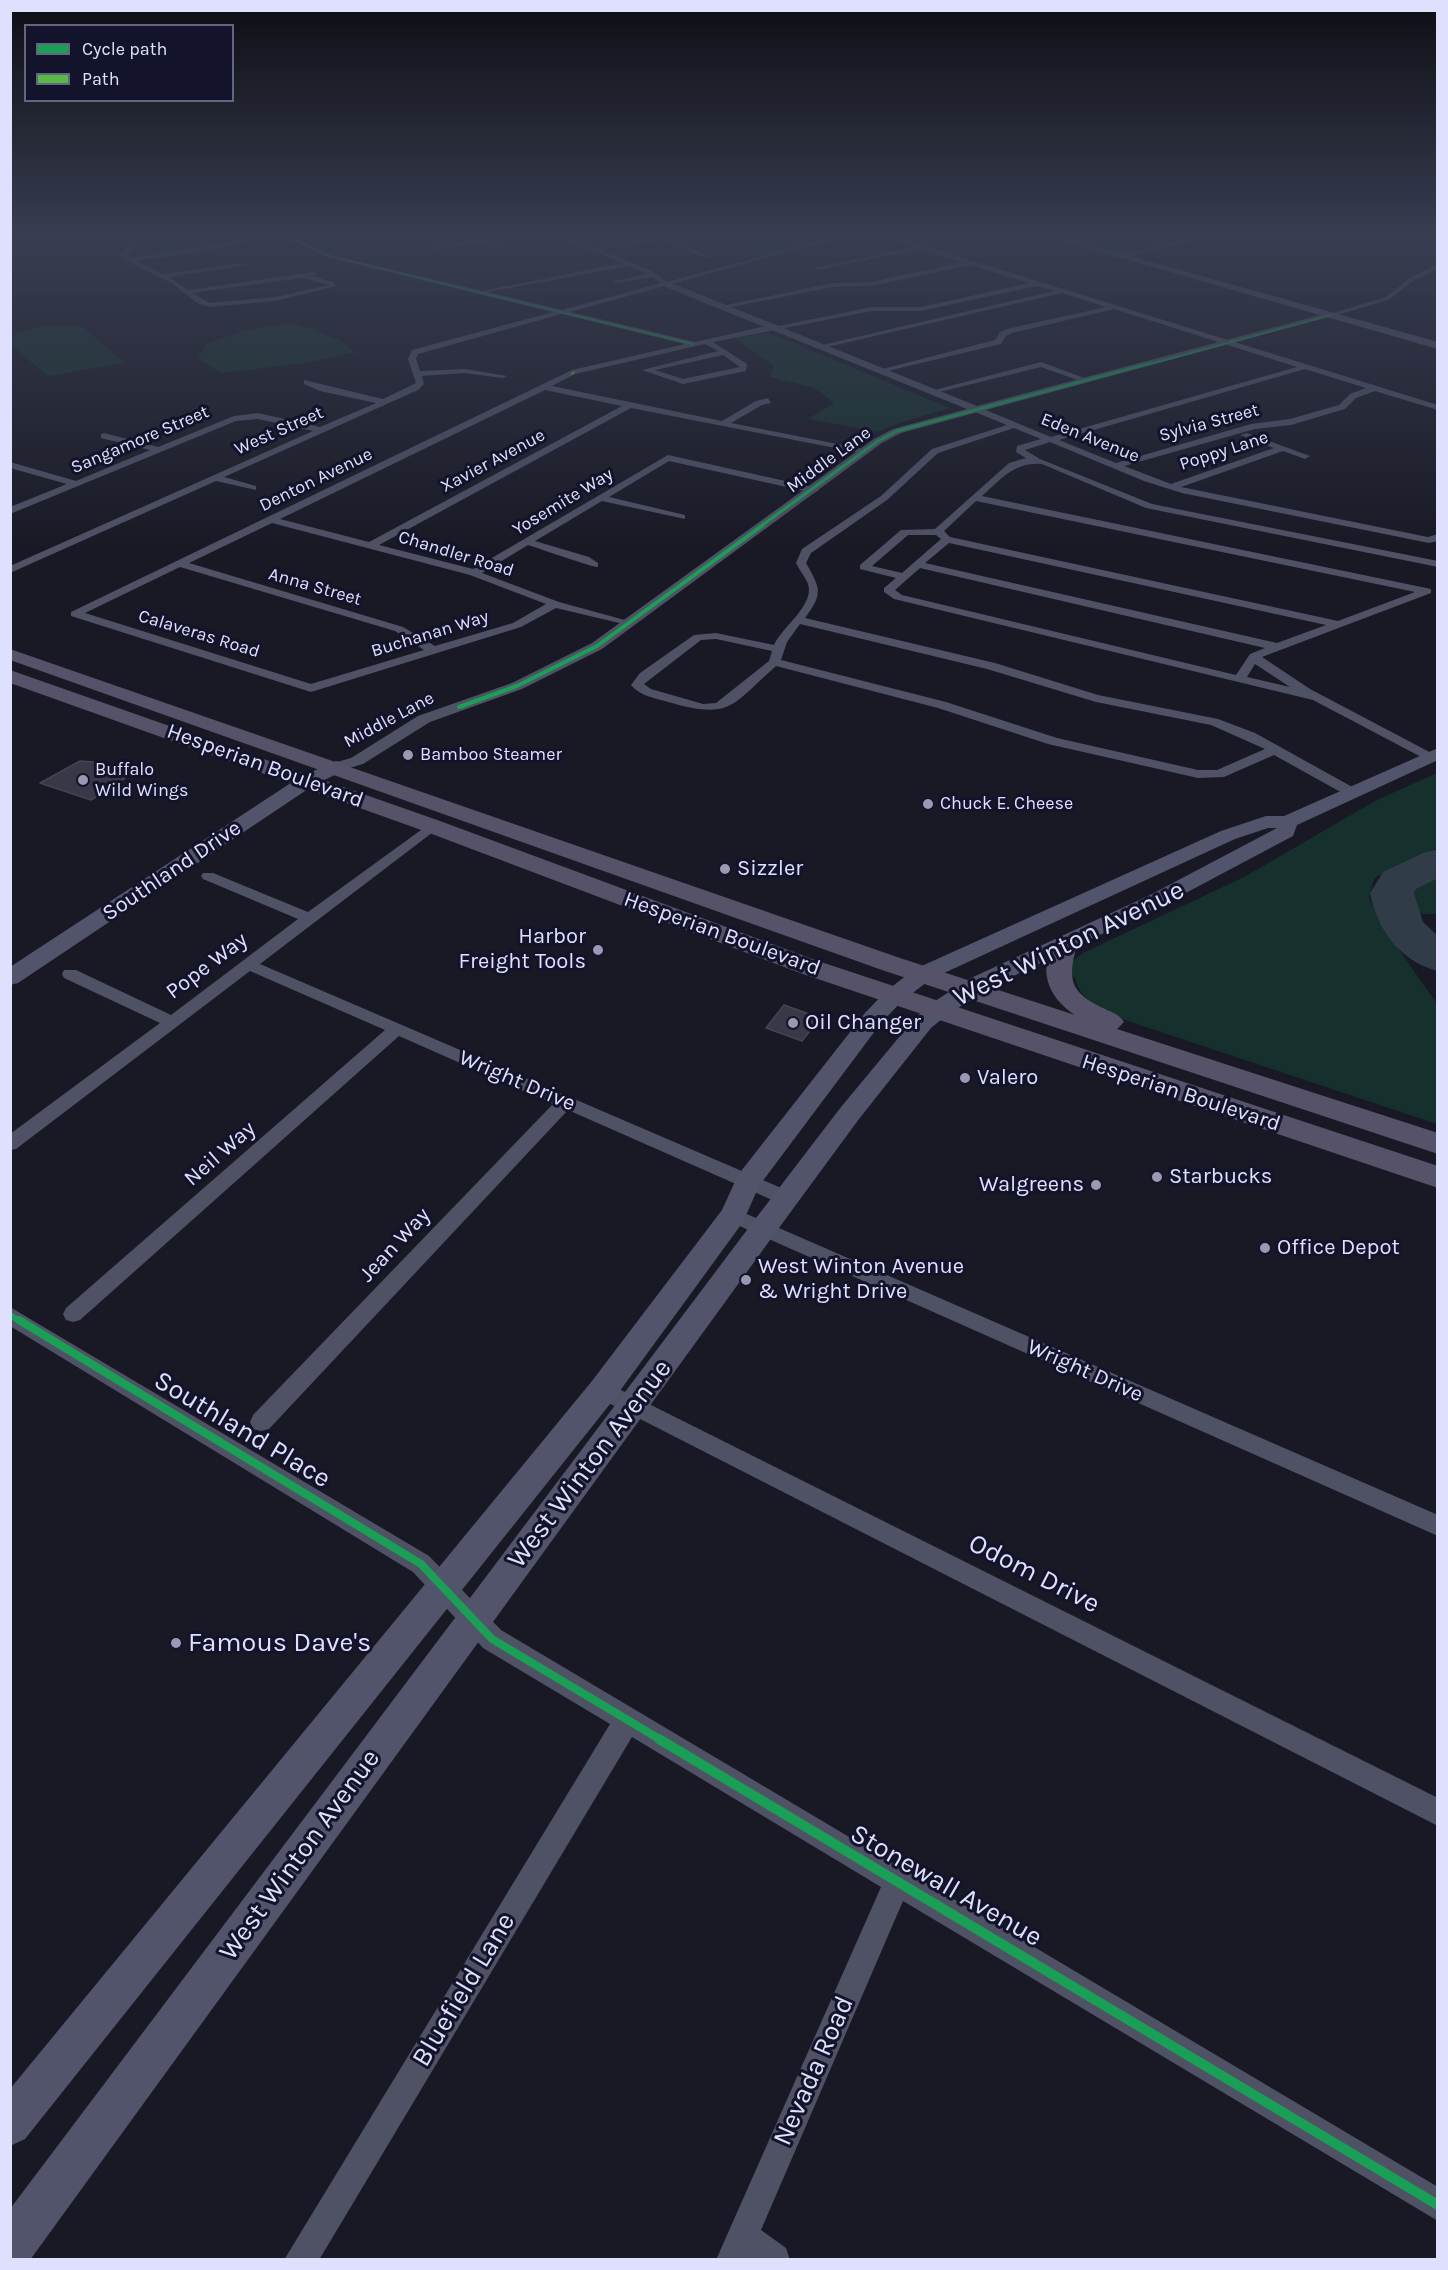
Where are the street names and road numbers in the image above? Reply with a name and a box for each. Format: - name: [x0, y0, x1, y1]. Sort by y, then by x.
- street label: Sylvia Street: [1157, 399, 1261, 447]
- street label: Sangamore Street: [68, 401, 212, 479]
- street label: West Street: [231, 402, 327, 460]
- street label: Eden Avenue: [1038, 408, 1142, 468]
- street label: Middle Lane: [783, 422, 875, 498]
- street label: Xavier Avenue: [437, 424, 549, 498]
- street label: Poppy Lane: [1177, 427, 1271, 475]
- street label: Denton Avenue: [256, 443, 376, 517]
- street label: Yosemite Way: [509, 464, 617, 540]
- street label: Chandler Road: [396, 526, 516, 582]
- street label: Anna Street: [266, 563, 364, 611]
- street label: Calaveras Road: [136, 605, 262, 663]
- street label: Buchanan Way: [369, 606, 491, 662]
- street label: Middle Lane: [340, 687, 438, 753]
- street label: Hesperian Boulevard: [163, 718, 367, 814]
- street label: Southland Drive: [98, 815, 246, 927]
- street label: West Winton Avenue: [948, 874, 1190, 1014]
- street label: Hesperian Boulevard: [620, 886, 824, 982]
- street label: Pope Way: [161, 927, 253, 1005]
- street label: Wright Drive: [455, 1045, 579, 1117]
- street label: Hesperian Boulevard: [1078, 1048, 1284, 1138]
- street label: Neil Way: [179, 1116, 261, 1192]
- street label: Jean Way: [354, 1202, 436, 1288]
- street label: Wright Drive: [1023, 1334, 1147, 1408]
- street label: West Winton Avenue: [501, 1353, 679, 1575]
- street label: Southland Place: [148, 1365, 336, 1495]
- street label: Odom Drive: [963, 1527, 1105, 1621]
- street label: West Winton Avenue: [213, 1743, 387, 1967]
- street label: Stonewall Avenue: [844, 1818, 1048, 1954]
- street label: Bluefield Lane: [405, 1907, 523, 2073]
- street label: Nevada Road: [767, 1991, 861, 2151]

